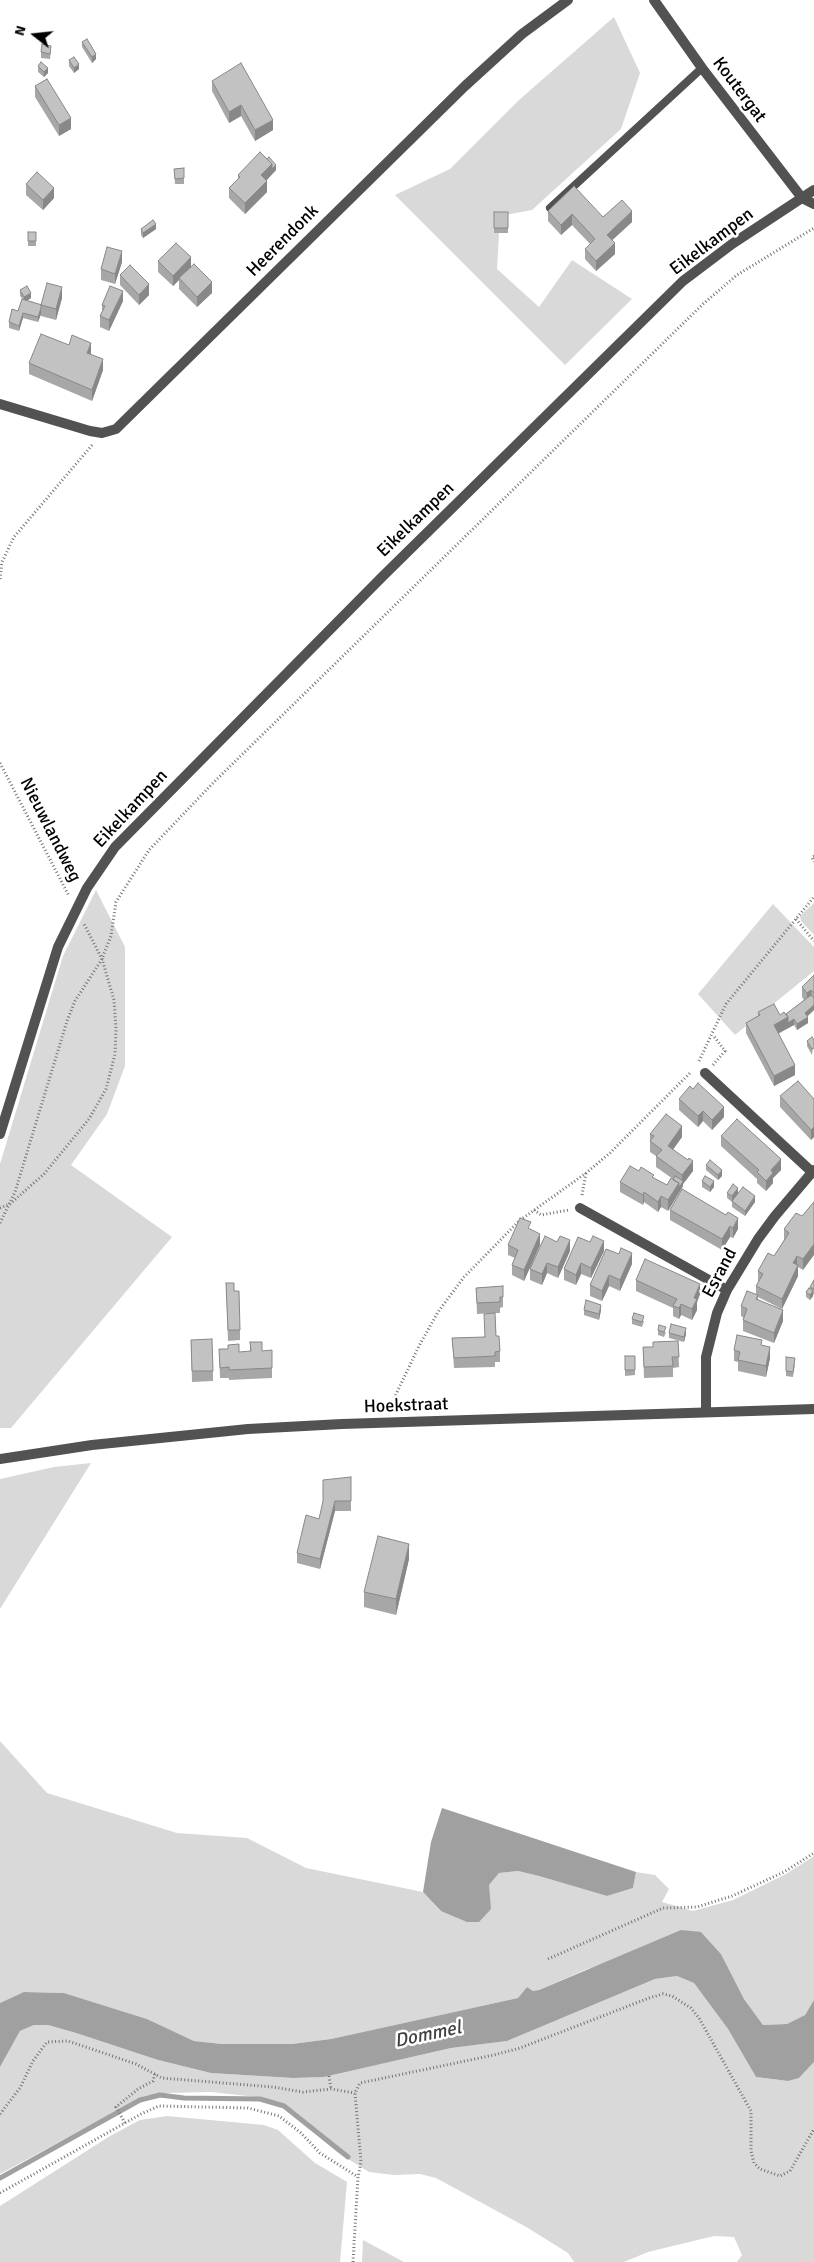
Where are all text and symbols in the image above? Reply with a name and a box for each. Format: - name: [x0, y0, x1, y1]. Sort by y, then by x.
- north arrow: [10, 10, 60, 60]
- text: N: [11, 24, 30, 38]
- street label: Koutergat: [708, 53, 770, 127]
- street label: Heerendonk: [242, 200, 324, 282]
- street label: Eikelkampen: [666, 204, 758, 280]
- street label: Eikelkampen: [373, 478, 459, 562]
- street label: Eikelkampen: [89, 765, 173, 853]
- street label: Nieuwlandweg: [14, 774, 86, 886]
- street label: Esrand: [698, 1245, 742, 1301]
- street label: Hoekstraat: [363, 1394, 449, 1418]
- water label: Dommel: [393, 2017, 463, 2053]

